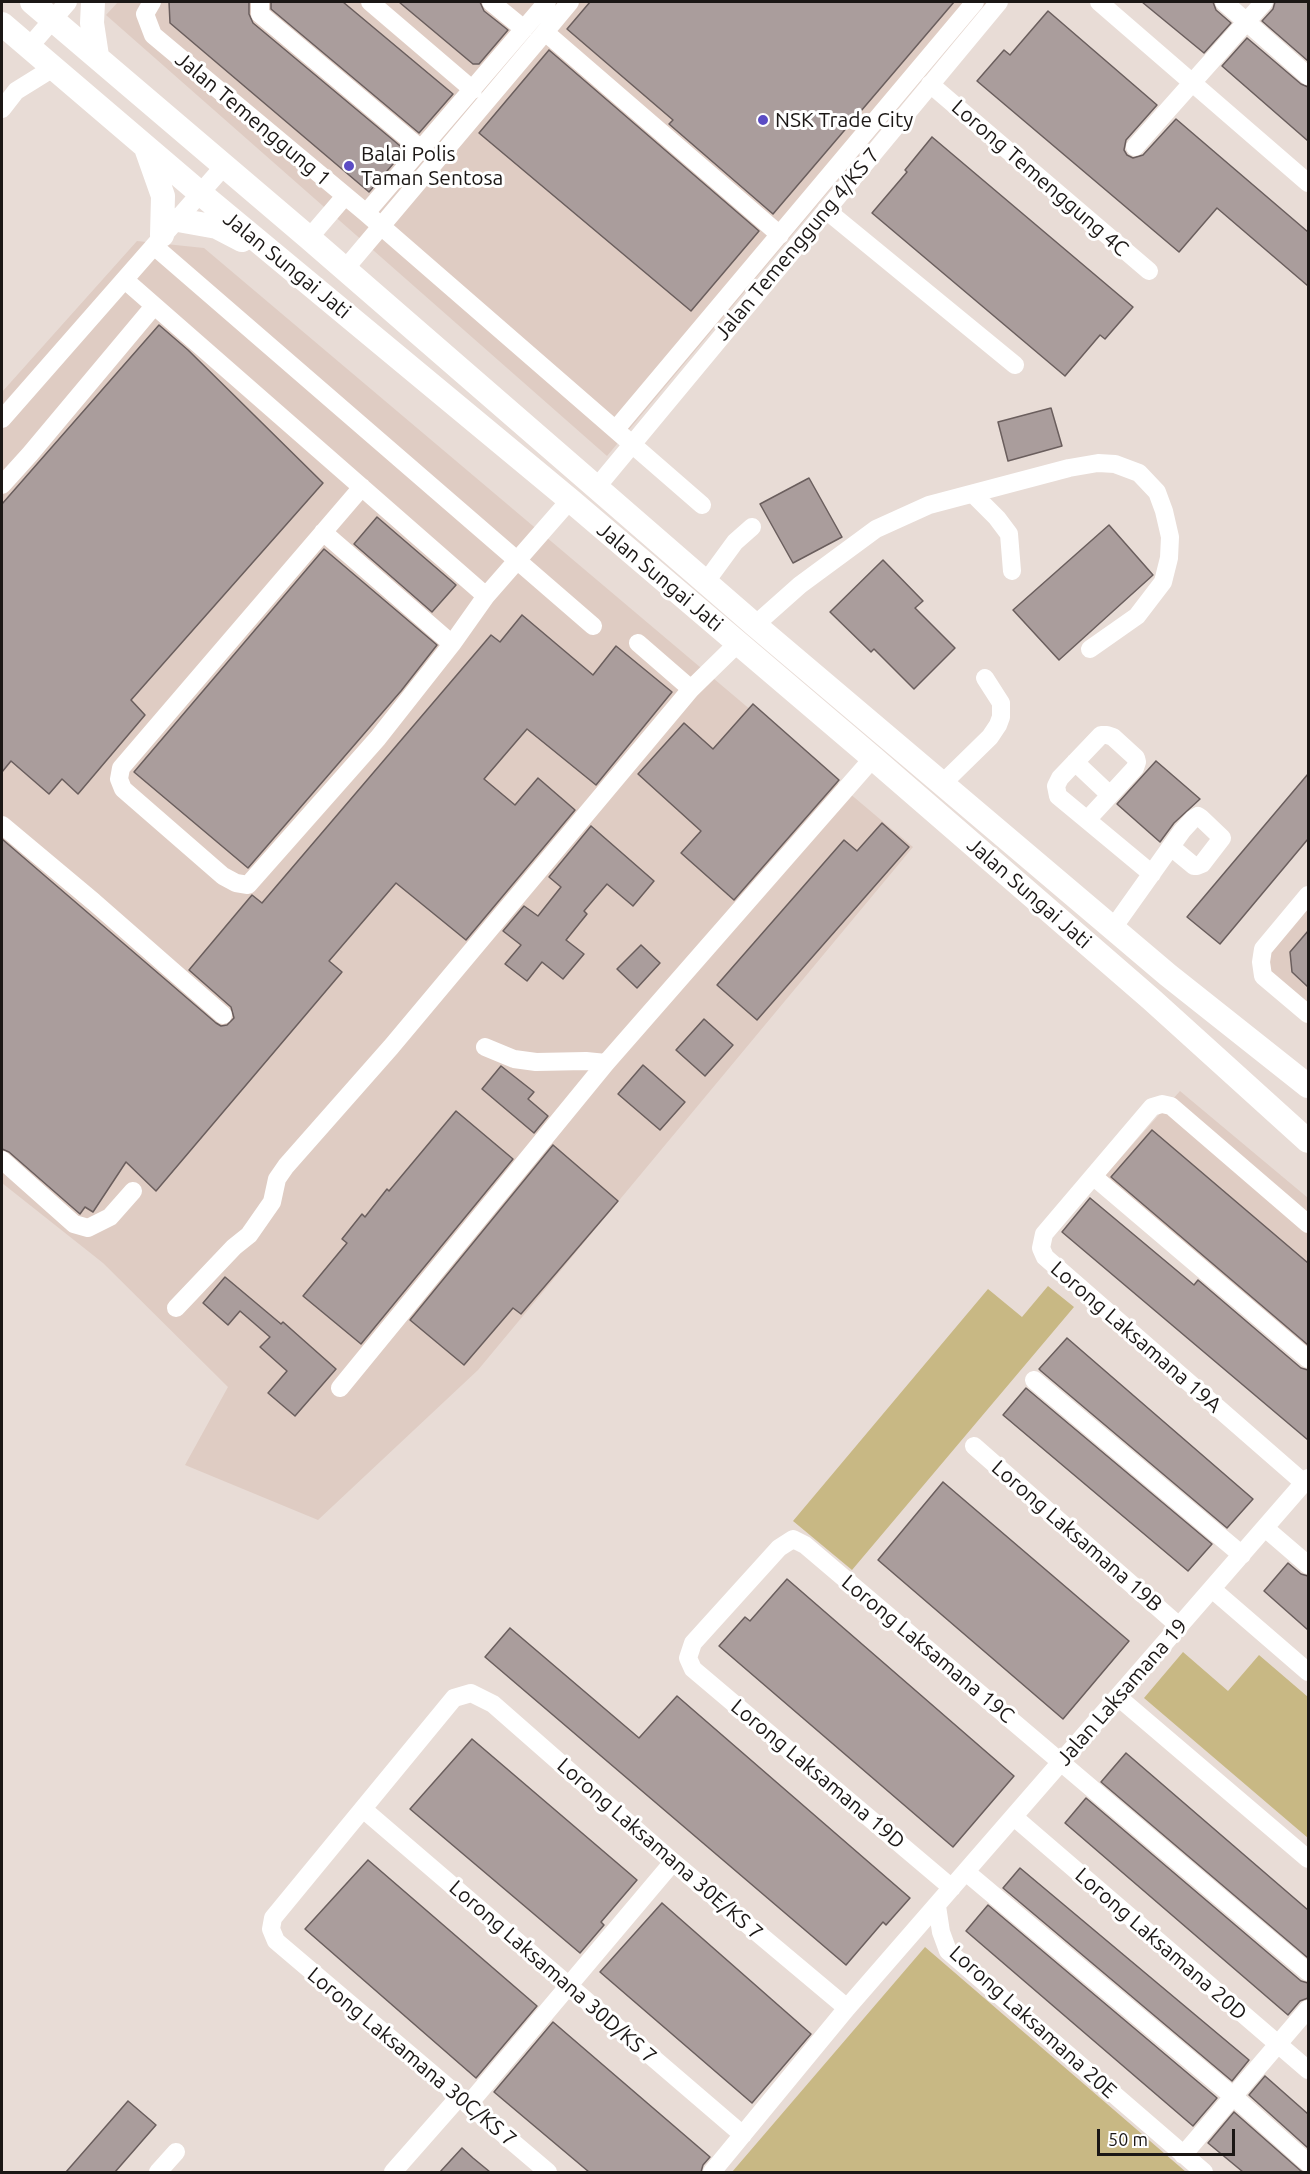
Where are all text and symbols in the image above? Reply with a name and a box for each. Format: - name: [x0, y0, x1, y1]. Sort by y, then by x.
- street label: Jalan Temenggung 1: [170, 47, 336, 191]
- street label: Lorong Temenggung 4C: [947, 94, 1133, 262]
- place label: NSK Trade City: [775, 107, 913, 133]
- marker: NSK Trade City: [756, 113, 770, 127]
- place label: Balai Polis Taman Sentosa: [361, 141, 503, 191]
- street label: Jalan Temenggung 4/KS 7: [709, 143, 885, 345]
- marker: Balai Polis Taman Sentosa: [342, 159, 356, 173]
- street label: Jalan Sungai Jati: [218, 206, 356, 324]
- street label: Jalan Sungai Jati: [592, 517, 728, 637]
- street label: Jalan Sungai Jati: [962, 832, 1096, 954]
- street label: Lorong Laksamana 19A: [1045, 1256, 1227, 1418]
- street label: Lorong Laksamana 19B: [987, 1455, 1167, 1617]
- street label: Lorong Laksamana 19C: [837, 1570, 1019, 1728]
- street label: Jalan Laksamana 19: [1051, 1613, 1193, 1771]
- street label: Lorong Laksamana 19D: [726, 1694, 910, 1854]
- street label: Lorong Laksamana 30E/KS 7: [552, 1753, 768, 1945]
- street label: Lorong Laksamana 20D: [1070, 1863, 1252, 2025]
- street label: Lorong Laksamana 30D/KS 7: [444, 1875, 662, 2069]
- street label: Lorong Laksamana 20E: [944, 1940, 1122, 2104]
- street label: Lorong Laksamana 30C/KS 7: [302, 1962, 522, 2152]
- scale bar: [1100, 2117, 1238, 2155]
- text: 50 m: [1108, 2129, 1148, 2149]

